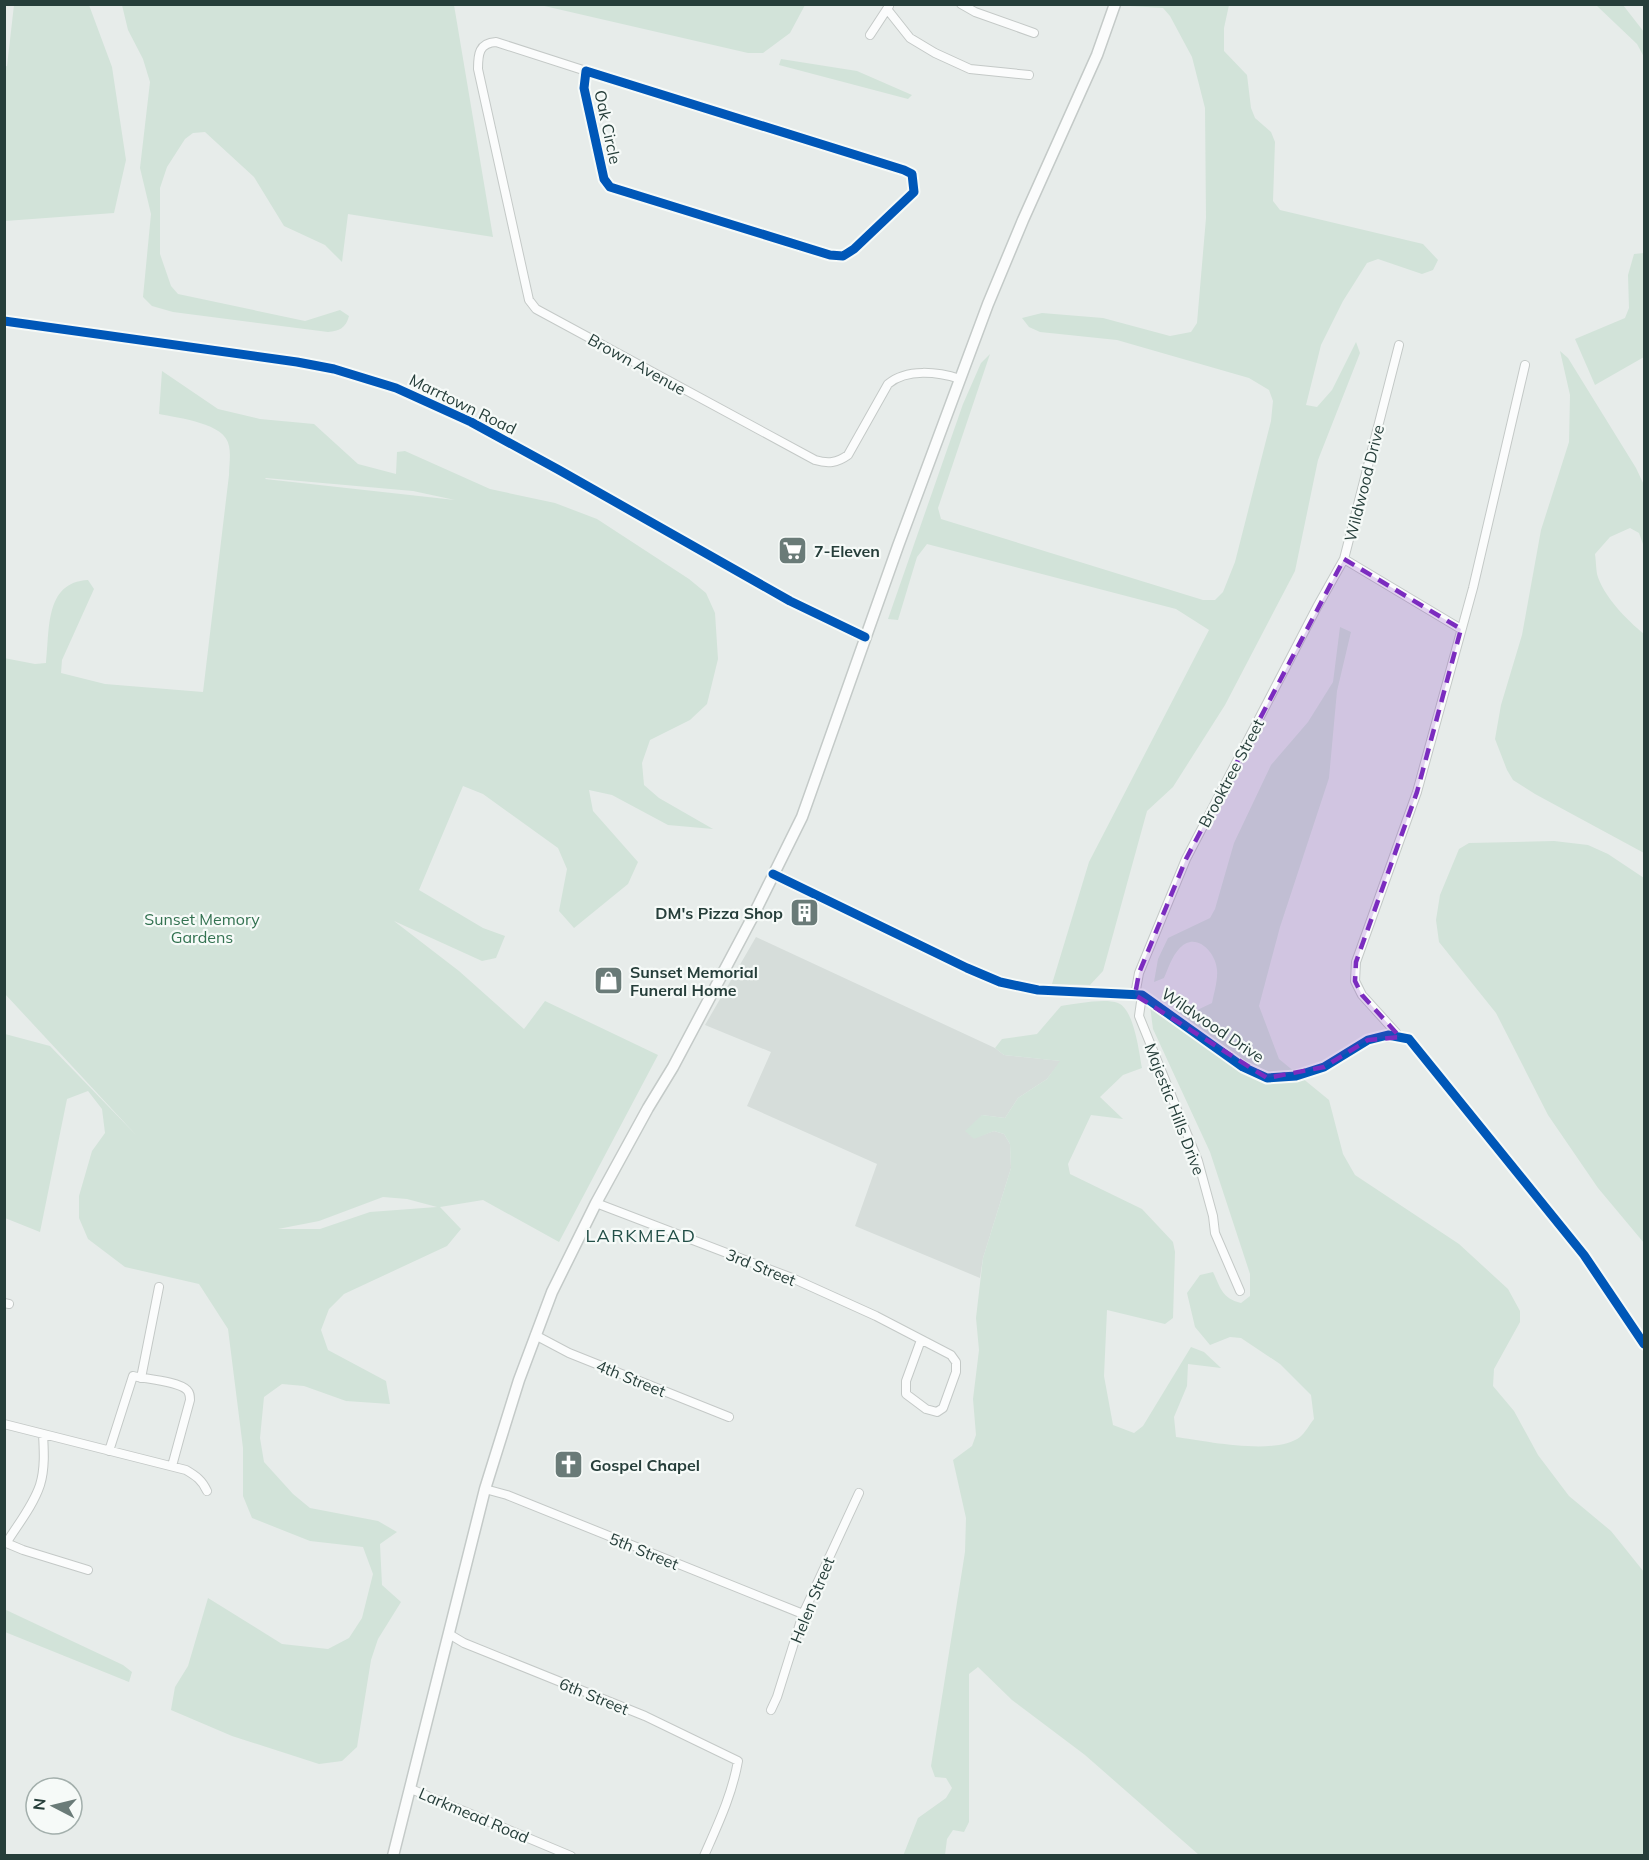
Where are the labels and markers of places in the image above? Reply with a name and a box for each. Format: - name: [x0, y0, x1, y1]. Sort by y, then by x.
- supermarket icon: 7-Eleven: [777, 535, 809, 567]
- place label: 7-Eleven: [814, 541, 880, 561]
- building icon: DM's Pizza Shop: [788, 897, 820, 929]
- place label: DM's Pizza Shop: [655, 903, 783, 923]
- place label: Sunset Memorial Funeral Home: [630, 962, 758, 1000]
- shop icon: Sunset Memorial Funeral Home: [593, 965, 625, 997]
- church icon: Gospel Chapel: [553, 1449, 585, 1481]
- place label: Gospel Chapel: [590, 1455, 700, 1475]

